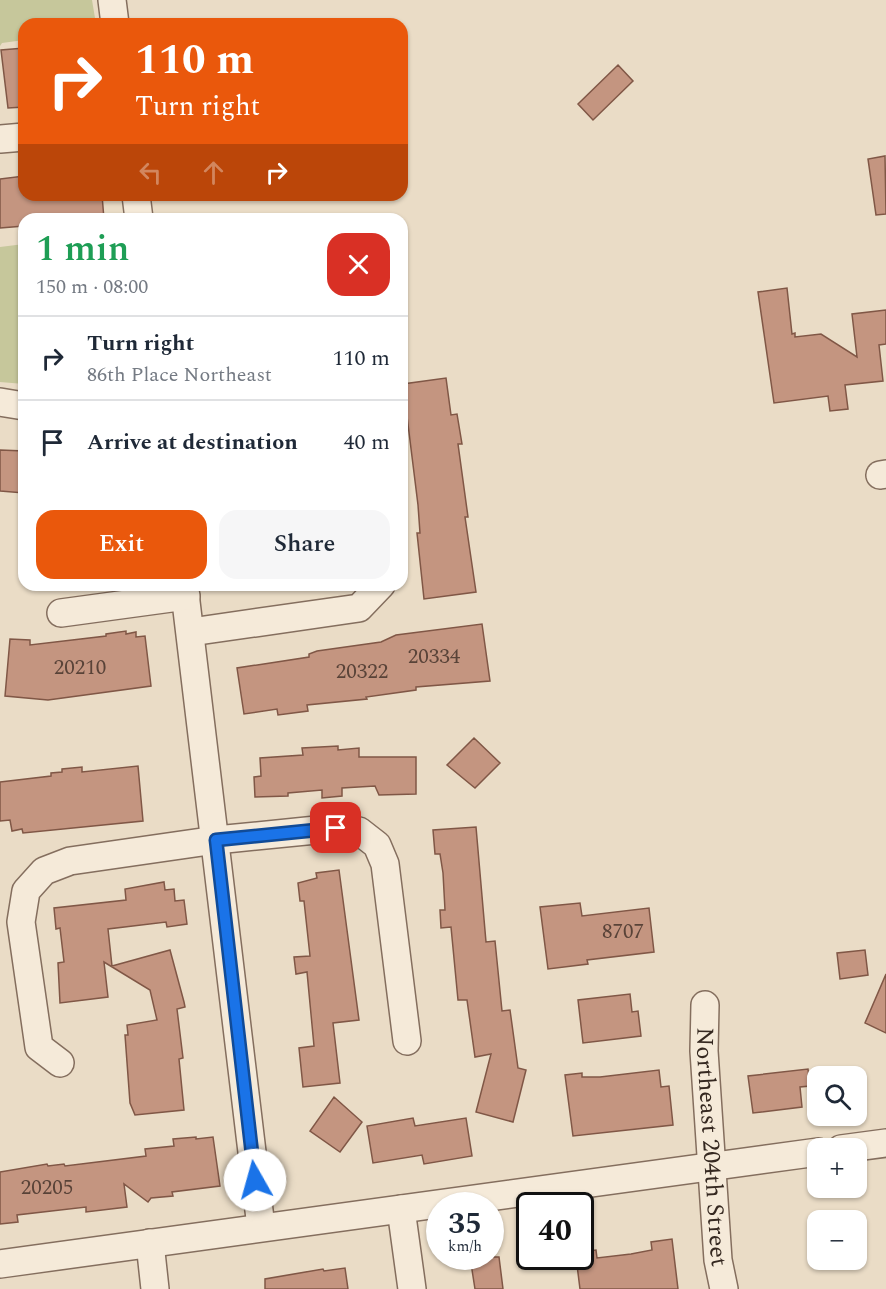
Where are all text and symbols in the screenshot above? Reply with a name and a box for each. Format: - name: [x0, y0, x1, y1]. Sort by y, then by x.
- text: 110 m: [135, 29, 254, 92]
- icon: right: [36, 42, 114, 120]
- text: Turn right: [135, 86, 260, 128]
- icon: left: [134, 156, 167, 189]
- icon: ahead: [197, 156, 230, 189]
- icon: right: [260, 156, 293, 189]
- text: 1 min: [36, 222, 129, 277]
- button: close: [327, 233, 390, 296]
- text: 150 m · 08:00: [36, 272, 148, 302]
- text: Turn right: [87, 327, 194, 360]
- icon: right: [36, 342, 69, 375]
- text: 110 m: [333, 342, 390, 375]
- text: 86th Place Northeast: [87, 360, 272, 390]
- icon: arrive: [36, 426, 69, 459]
- text: Arrive at destination: [87, 426, 298, 459]
- text: 40 m: [344, 426, 390, 459]
- button: Exit: [36, 510, 207, 579]
- button: Share: [219, 510, 390, 579]
- house number: 20334: [408, 641, 461, 673]
- house number: 20210: [54, 652, 106, 684]
- house number: 20322: [336, 656, 388, 688]
- pin: [310, 802, 361, 853]
- icon: arrive: [319, 811, 352, 844]
- house number: 8707: [602, 916, 644, 948]
- street label: Northeast 204th Street: [686, 1027, 737, 1270]
- map controls: [807, 1066, 867, 1270]
- button: search: [807, 1066, 867, 1126]
- button: +: [807, 1138, 867, 1198]
- position arrow: [223, 1148, 287, 1212]
- house number: 20205: [21, 1172, 73, 1204]
- speed limit sign: 40: [516, 1192, 594, 1270]
- text: 35: [448, 1201, 482, 1247]
- button: −: [807, 1210, 867, 1270]
- text: km/h: [448, 1235, 482, 1258]

